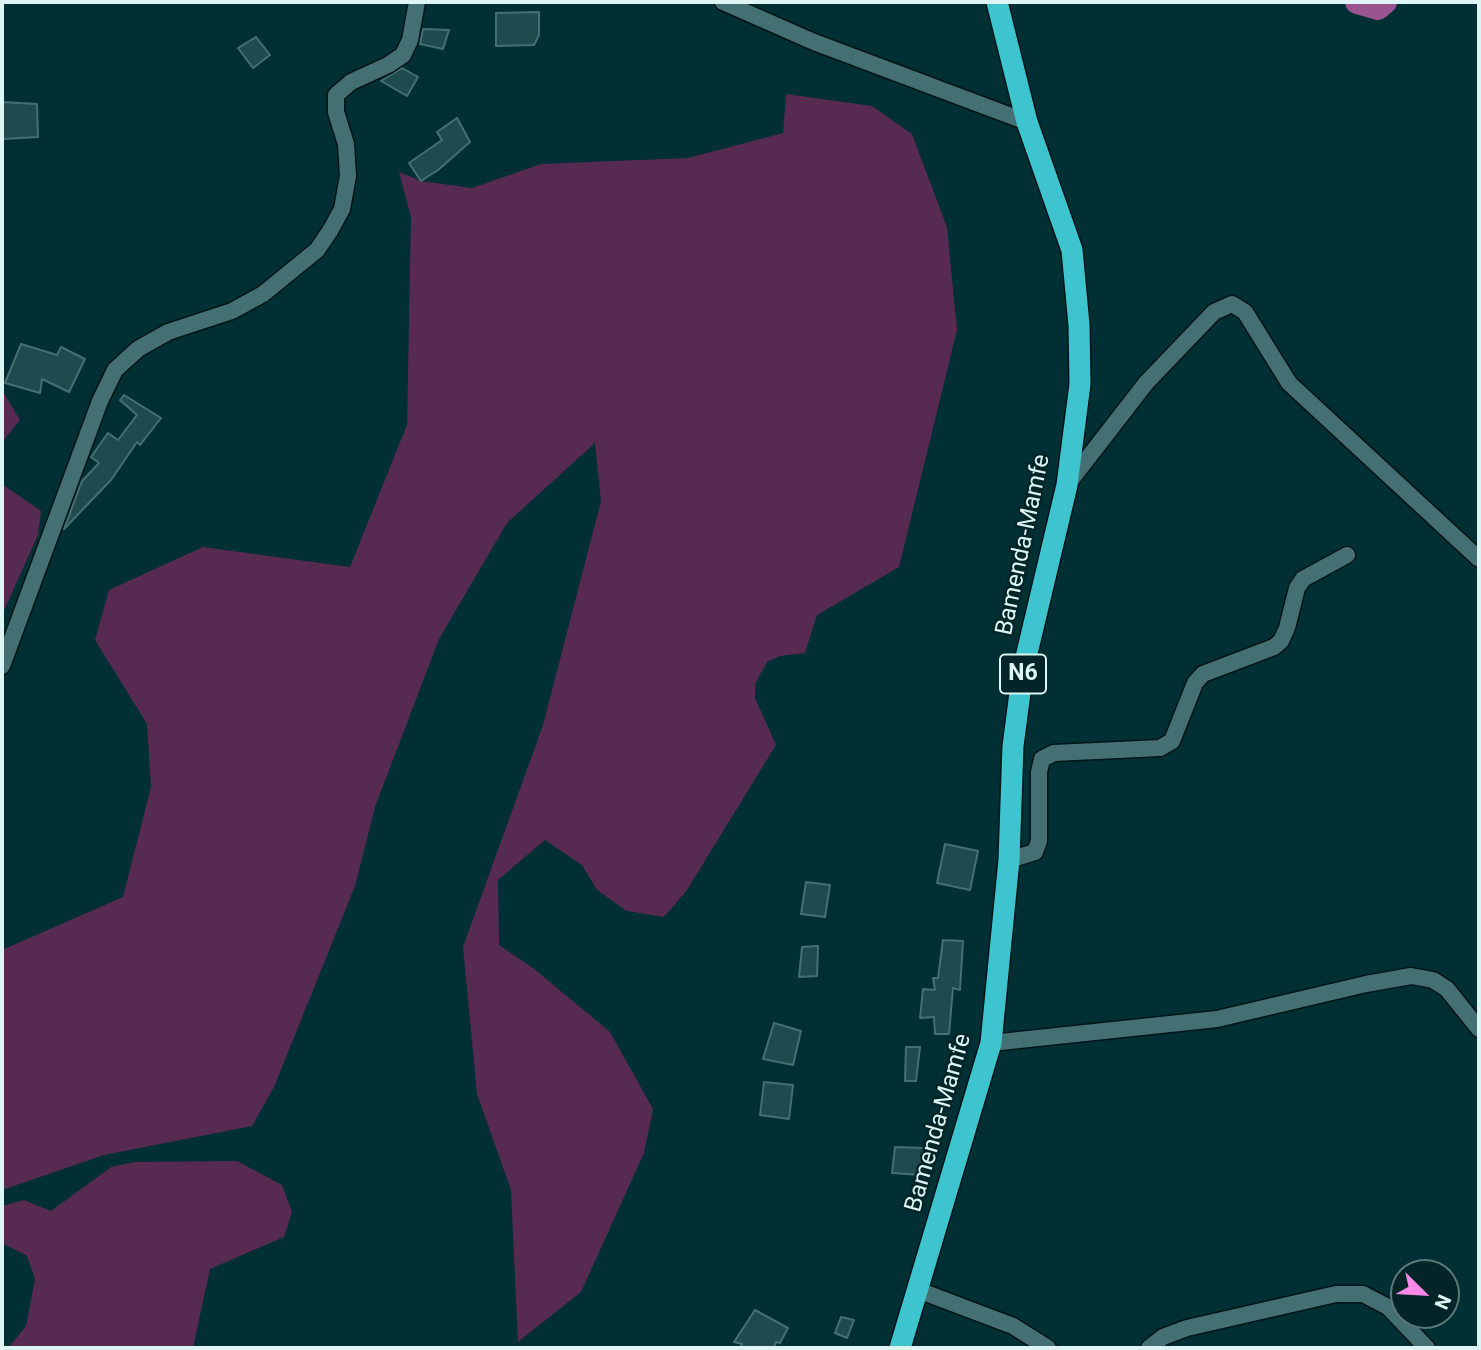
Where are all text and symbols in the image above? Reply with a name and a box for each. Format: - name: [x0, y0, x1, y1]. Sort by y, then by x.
- street label: Bamenda-Mamfe: [991, 452, 1057, 638]
- road number: N6: [1000, 654, 1046, 694]
- street label: Bamenda-Mamfe: [900, 1031, 978, 1215]
- north arrow: [1390, 1259, 1460, 1329]
- text: N: [1430, 1291, 1456, 1313]

